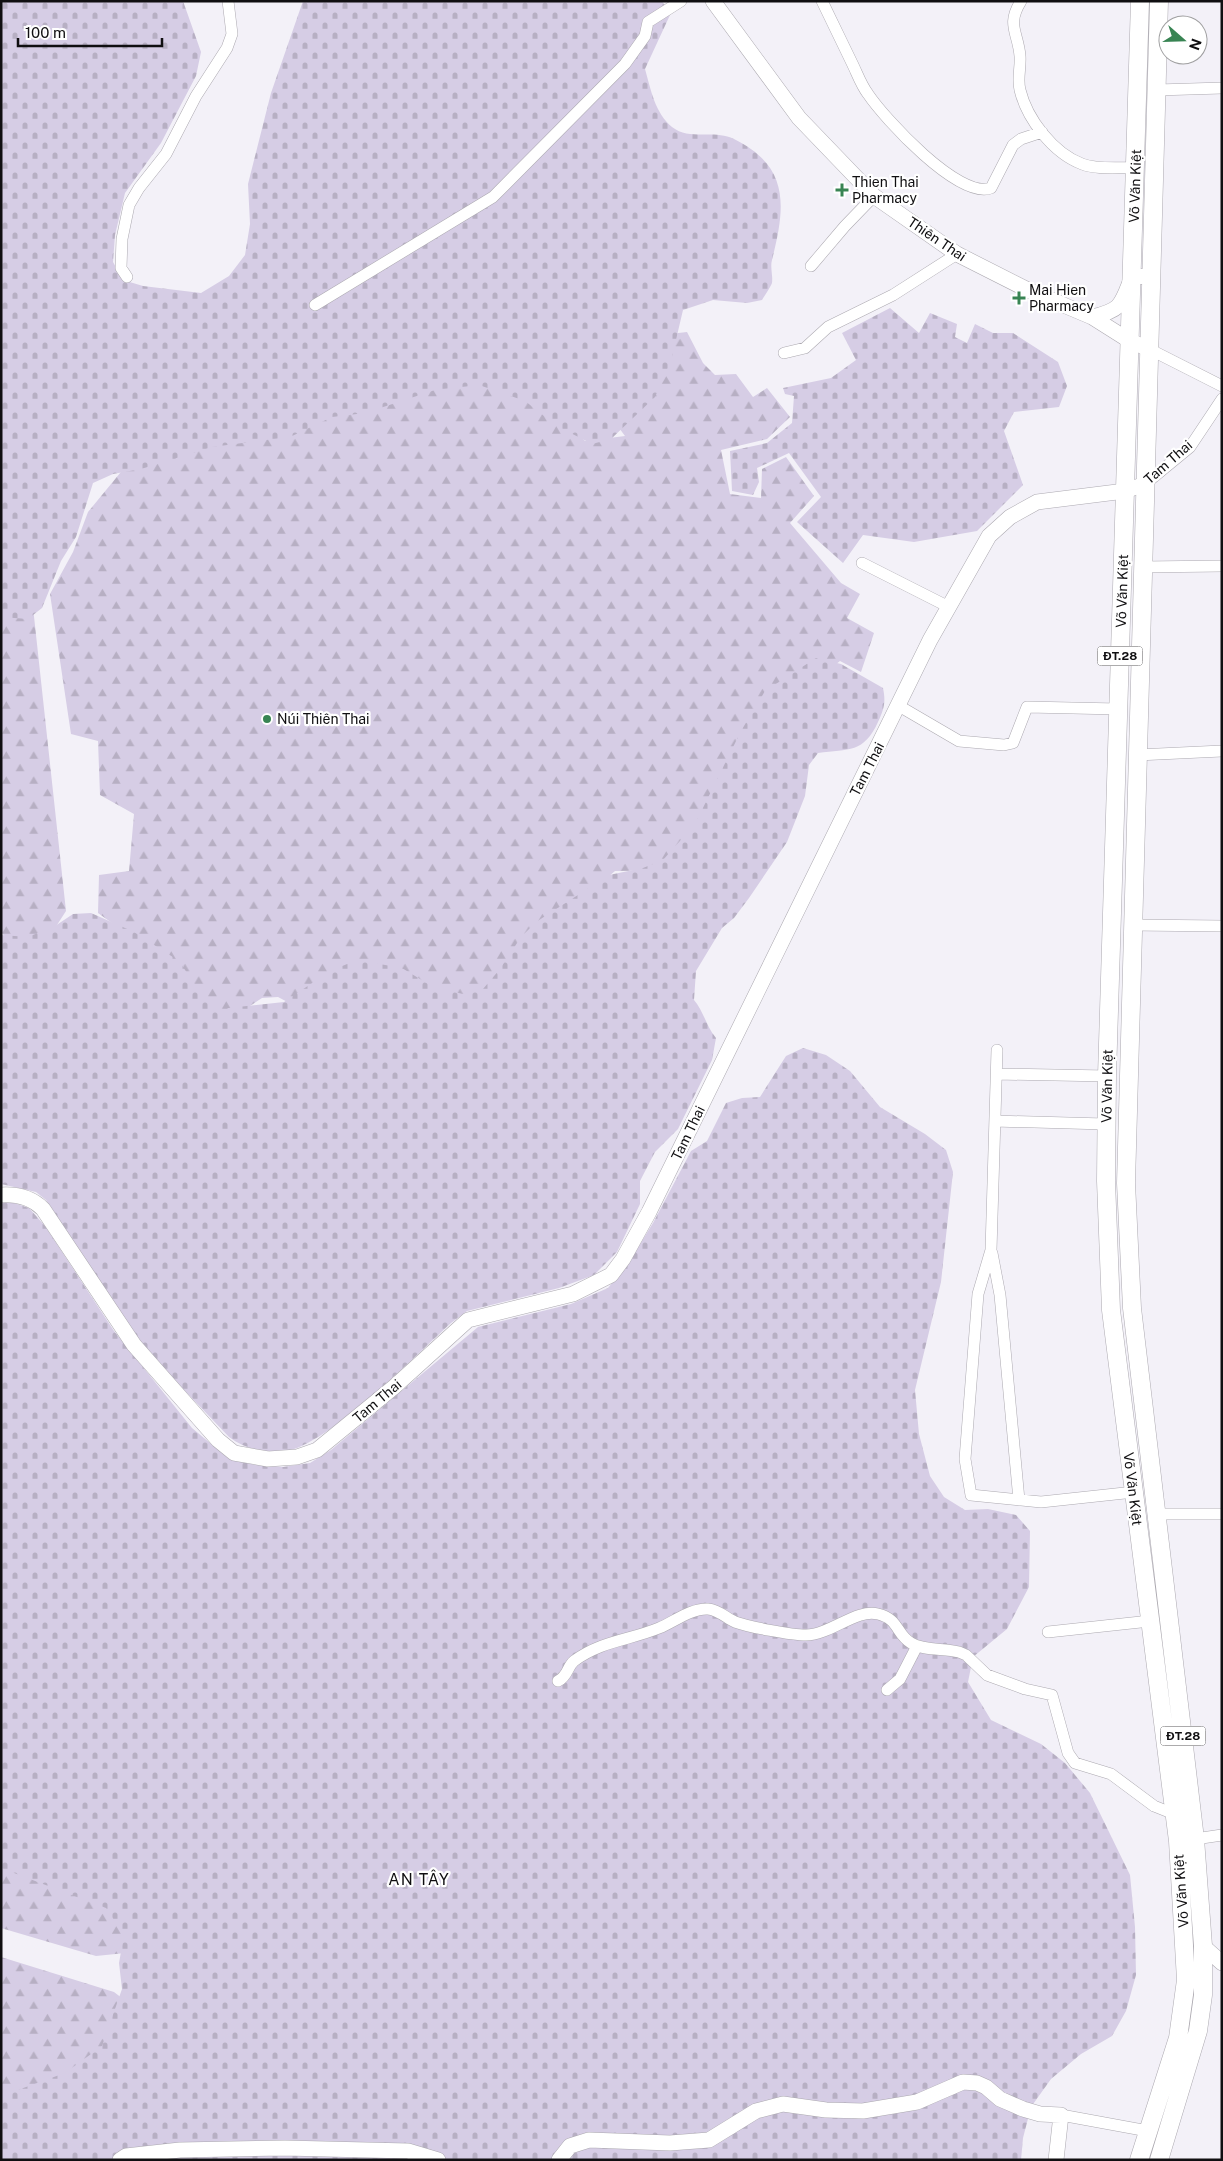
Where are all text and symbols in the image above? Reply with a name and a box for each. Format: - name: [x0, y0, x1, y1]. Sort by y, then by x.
- scale bar: [18, 15, 161, 47]
- north arrow: [1158, 15, 1208, 65]
- text: 100 m: [25, 24, 66, 41]
- text: N: [1186, 37, 1205, 52]
- street label: Võ Văn Kiệt: [1126, 149, 1144, 223]
- place label: Thien Thai Pharmacy: [852, 174, 919, 206]
- marker: Thien Thai Pharmacy: [836, 184, 848, 196]
- street label: Thiên Thai: [905, 214, 969, 264]
- place label: Mai Hien Pharmacy: [1029, 282, 1095, 314]
- marker: Mai Hien Pharmacy: [1013, 292, 1025, 304]
- street label: Tam Thai: [1141, 437, 1195, 487]
- street label: Võ Văn Kiệt: [1113, 554, 1131, 628]
- road number: ĐT.28: [1098, 646, 1142, 666]
- place label: Núi Thiên Thai: [277, 711, 369, 727]
- marker: Núi Thiên Thai: [261, 713, 273, 725]
- street label: Tam Thai: [847, 739, 887, 799]
- street label: Võ Văn Kiệt: [1098, 1049, 1116, 1123]
- street label: Tam Thai: [668, 1103, 708, 1163]
- street label: Tam Thai: [350, 1376, 404, 1426]
- street label: Võ Văn Kiệt: [1121, 1451, 1145, 1527]
- road number: ĐT.28: [1160, 1726, 1206, 1745]
- street label: Võ Văn Kiệt: [1170, 1854, 1192, 1928]
- district label: AN TÂY: [388, 1869, 450, 1889]

